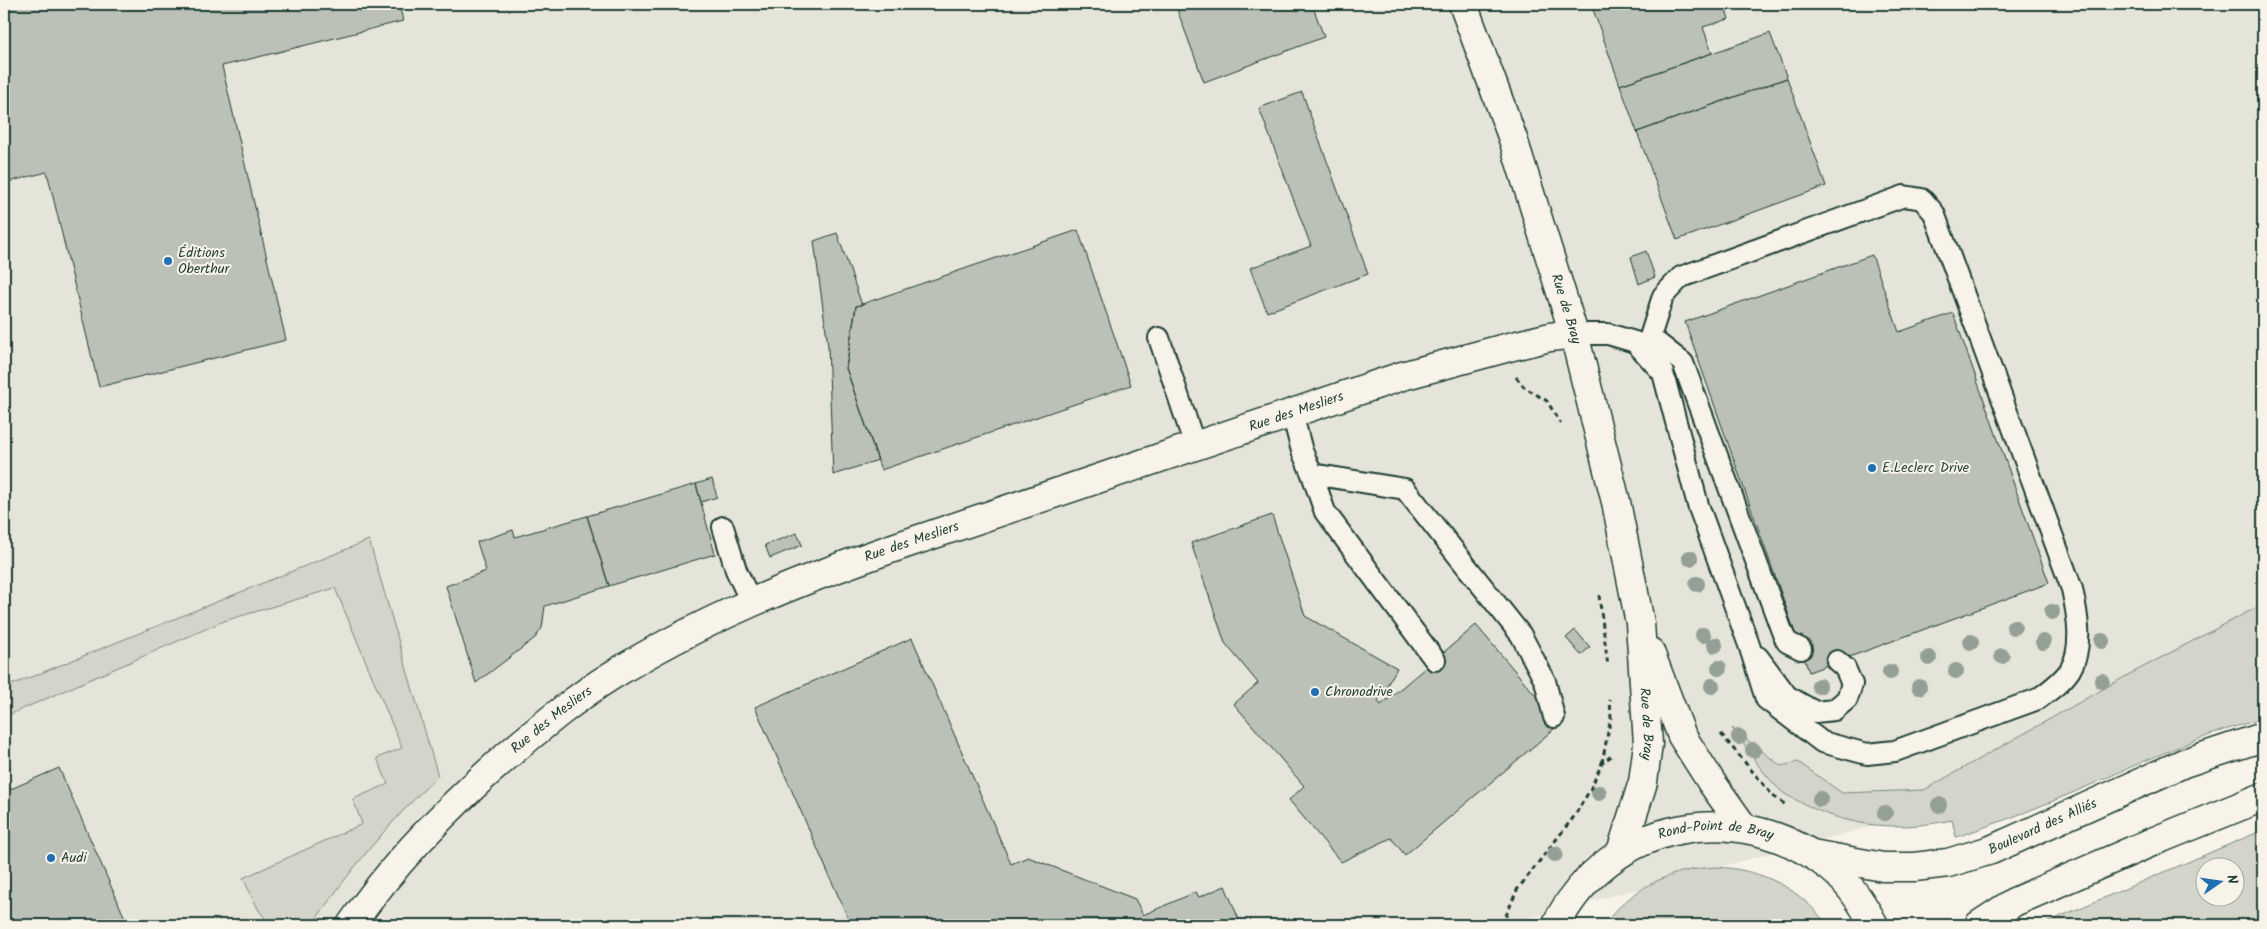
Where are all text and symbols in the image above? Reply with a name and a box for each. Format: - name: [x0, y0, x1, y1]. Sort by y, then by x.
- place label: Éditions Oberthur: [178, 242, 231, 280]
- marker: Éditions Oberthur: [162, 255, 174, 267]
- street label: Rue de Bray: [1545, 271, 1587, 347]
- street label: Rue des Mesliers: [1246, 385, 1347, 438]
- place label: E.Leclerc Drive: [1882, 457, 1970, 479]
- marker: E.Leclerc Drive: [1866, 462, 1878, 474]
- street label: Rue des Mesliers: [861, 515, 962, 568]
- street label: Rue des Mesliers: [506, 680, 597, 759]
- place label: Chronodrive: [1325, 681, 1394, 703]
- marker: Chronodrive: [1309, 686, 1321, 698]
- street label: Rue de Bray: [1633, 687, 1659, 762]
- street label: Boulevard des Alliés: [1985, 793, 2101, 861]
- street label: Rond-Point de Bray: [1655, 815, 1777, 847]
- place label: Audi: [61, 847, 87, 869]
- marker: Audi: [45, 852, 57, 864]
- north arrow: [2194, 856, 2244, 906]
- text: N: [2220, 873, 2243, 886]

